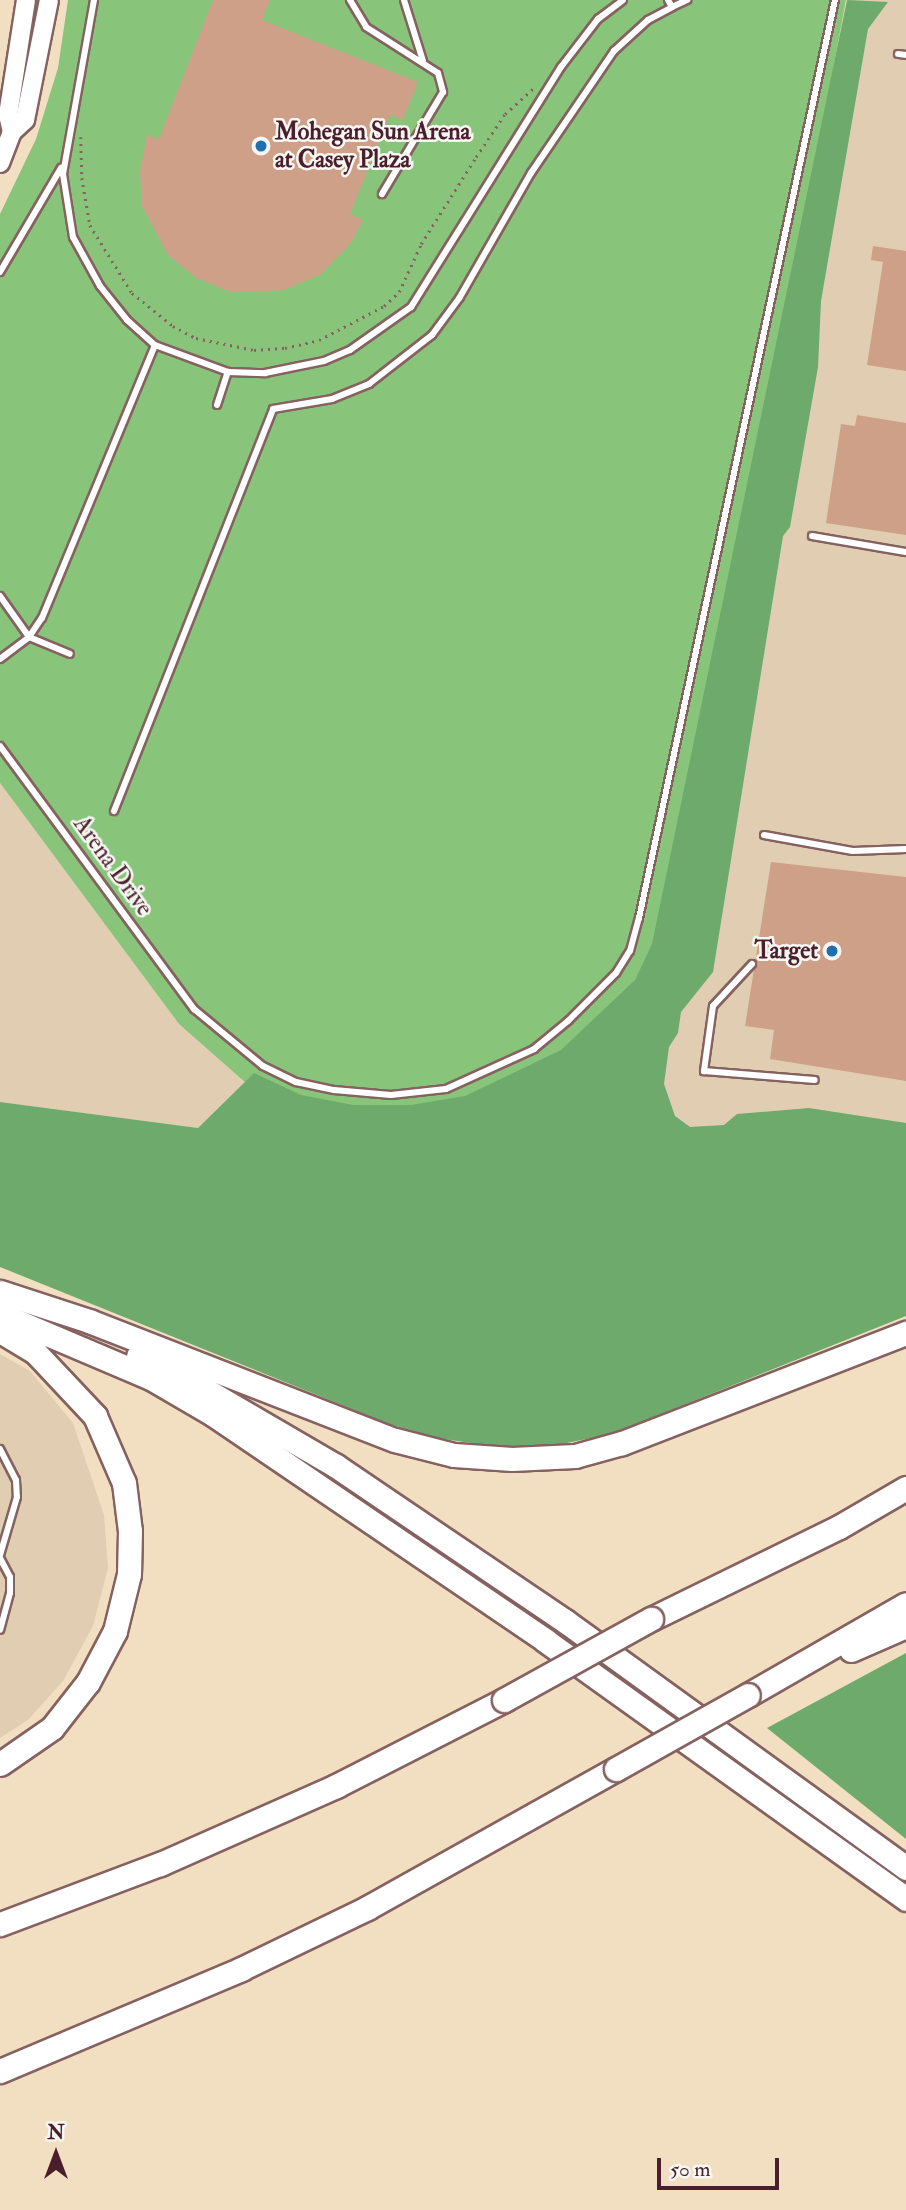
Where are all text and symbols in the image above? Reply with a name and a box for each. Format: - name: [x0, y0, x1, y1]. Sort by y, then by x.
- place label: Mohegan Sun Arena at Casey Plaza: [275, 118, 470, 174]
- marker: Mohegan Sun Arena at Casey Plaza: [253, 138, 269, 154]
- street label: Arena Drive: [67, 810, 159, 922]
- place label: Target: [755, 937, 818, 965]
- marker: Target: [824, 943, 840, 959]
- north arrow: [21, 2119, 91, 2189]
- text: N: [47, 2121, 65, 2145]
- scale bar: [661, 2144, 783, 2188]
- text: 50 m: [670, 2156, 711, 2183]

